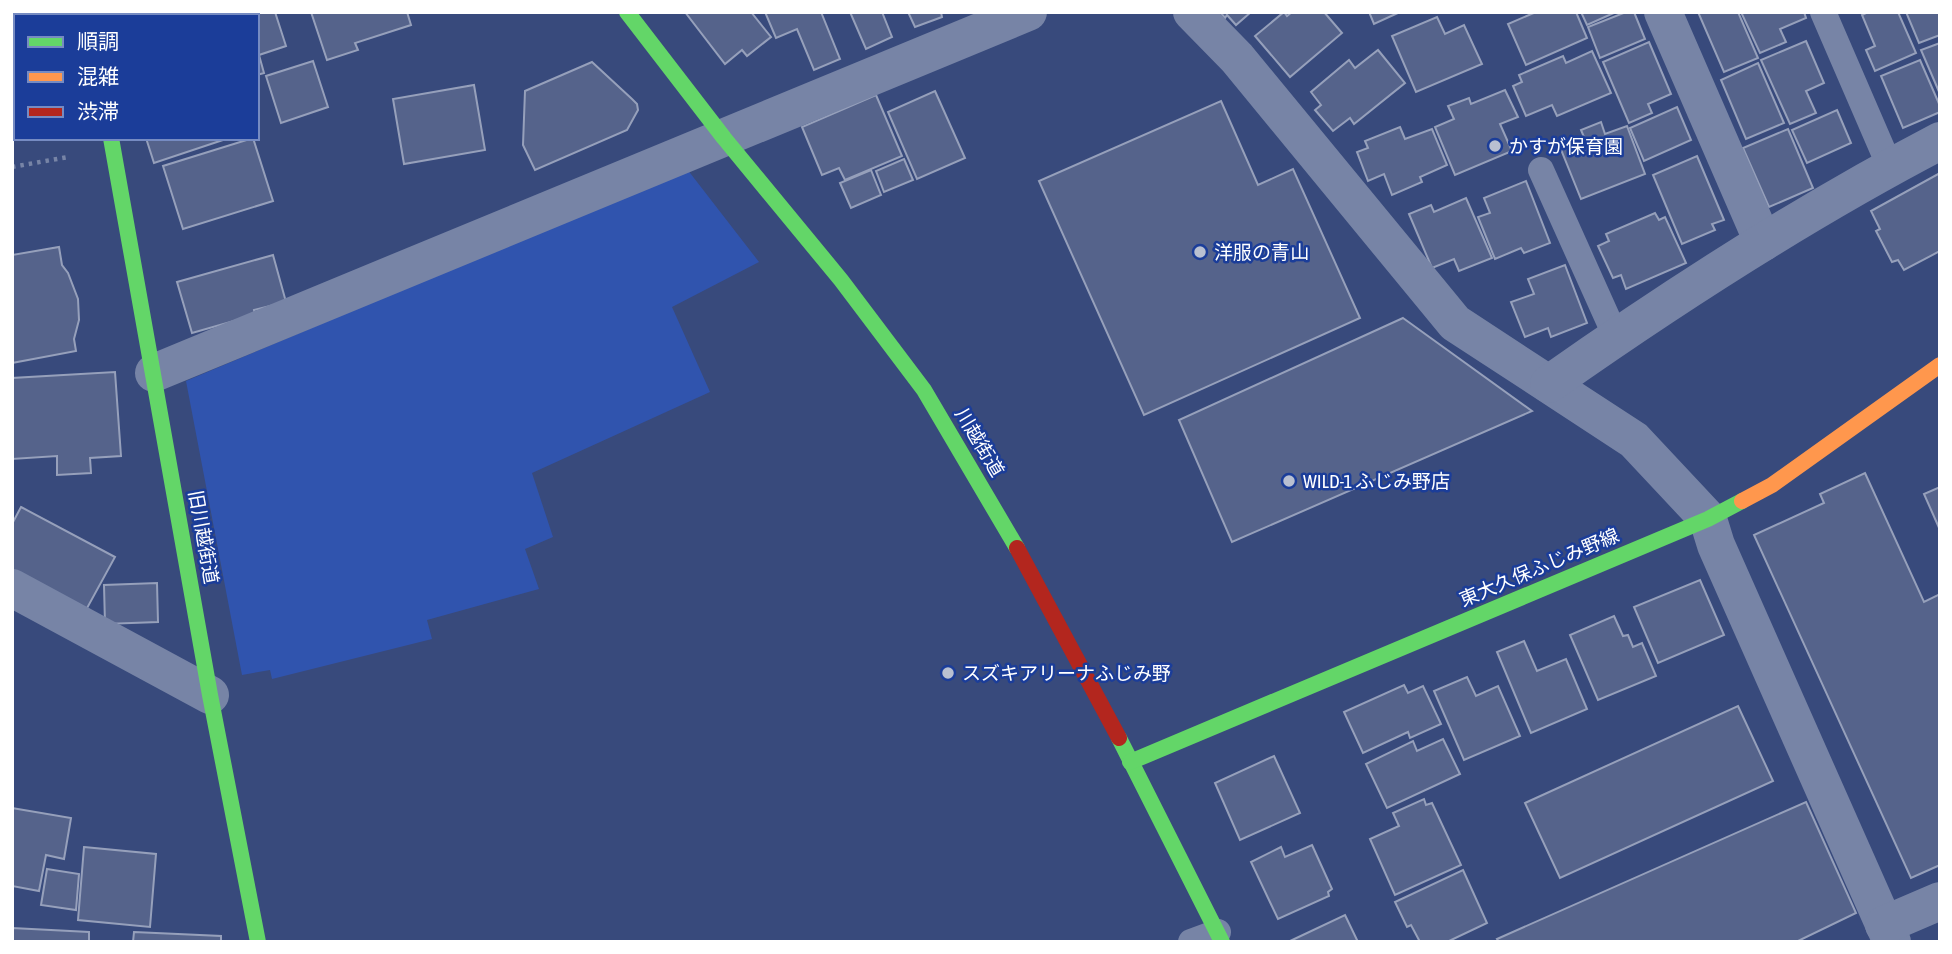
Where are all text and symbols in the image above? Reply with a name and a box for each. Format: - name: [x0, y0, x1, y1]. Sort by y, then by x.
- legend: [14, 14, 259, 140]
- text: 順調: [77, 29, 119, 53]
- text: 混雑: [77, 64, 119, 88]
- text: 渋滞: [77, 99, 119, 123]
- place label: かすが保育園: [1509, 135, 1623, 157]
- marker: かすが保育園: [1487, 138, 1503, 154]
- place label: 洋服の青山: [1214, 241, 1309, 263]
- marker: 洋服の青山: [1192, 244, 1208, 260]
- street label: 川越街道: [951, 404, 1009, 480]
- place label: WILD-1 ふじみ野店: [1303, 470, 1450, 492]
- marker: WILD-1 ふじみ野店: [1281, 473, 1297, 489]
- street label: 旧川越街道: [185, 488, 223, 586]
- street label: 東大久保ふじみ野線: [1456, 523, 1622, 611]
- place label: スズキアリーナふじみ野: [962, 662, 1171, 684]
- marker: スズキアリーナふじみ野: [940, 665, 956, 681]

